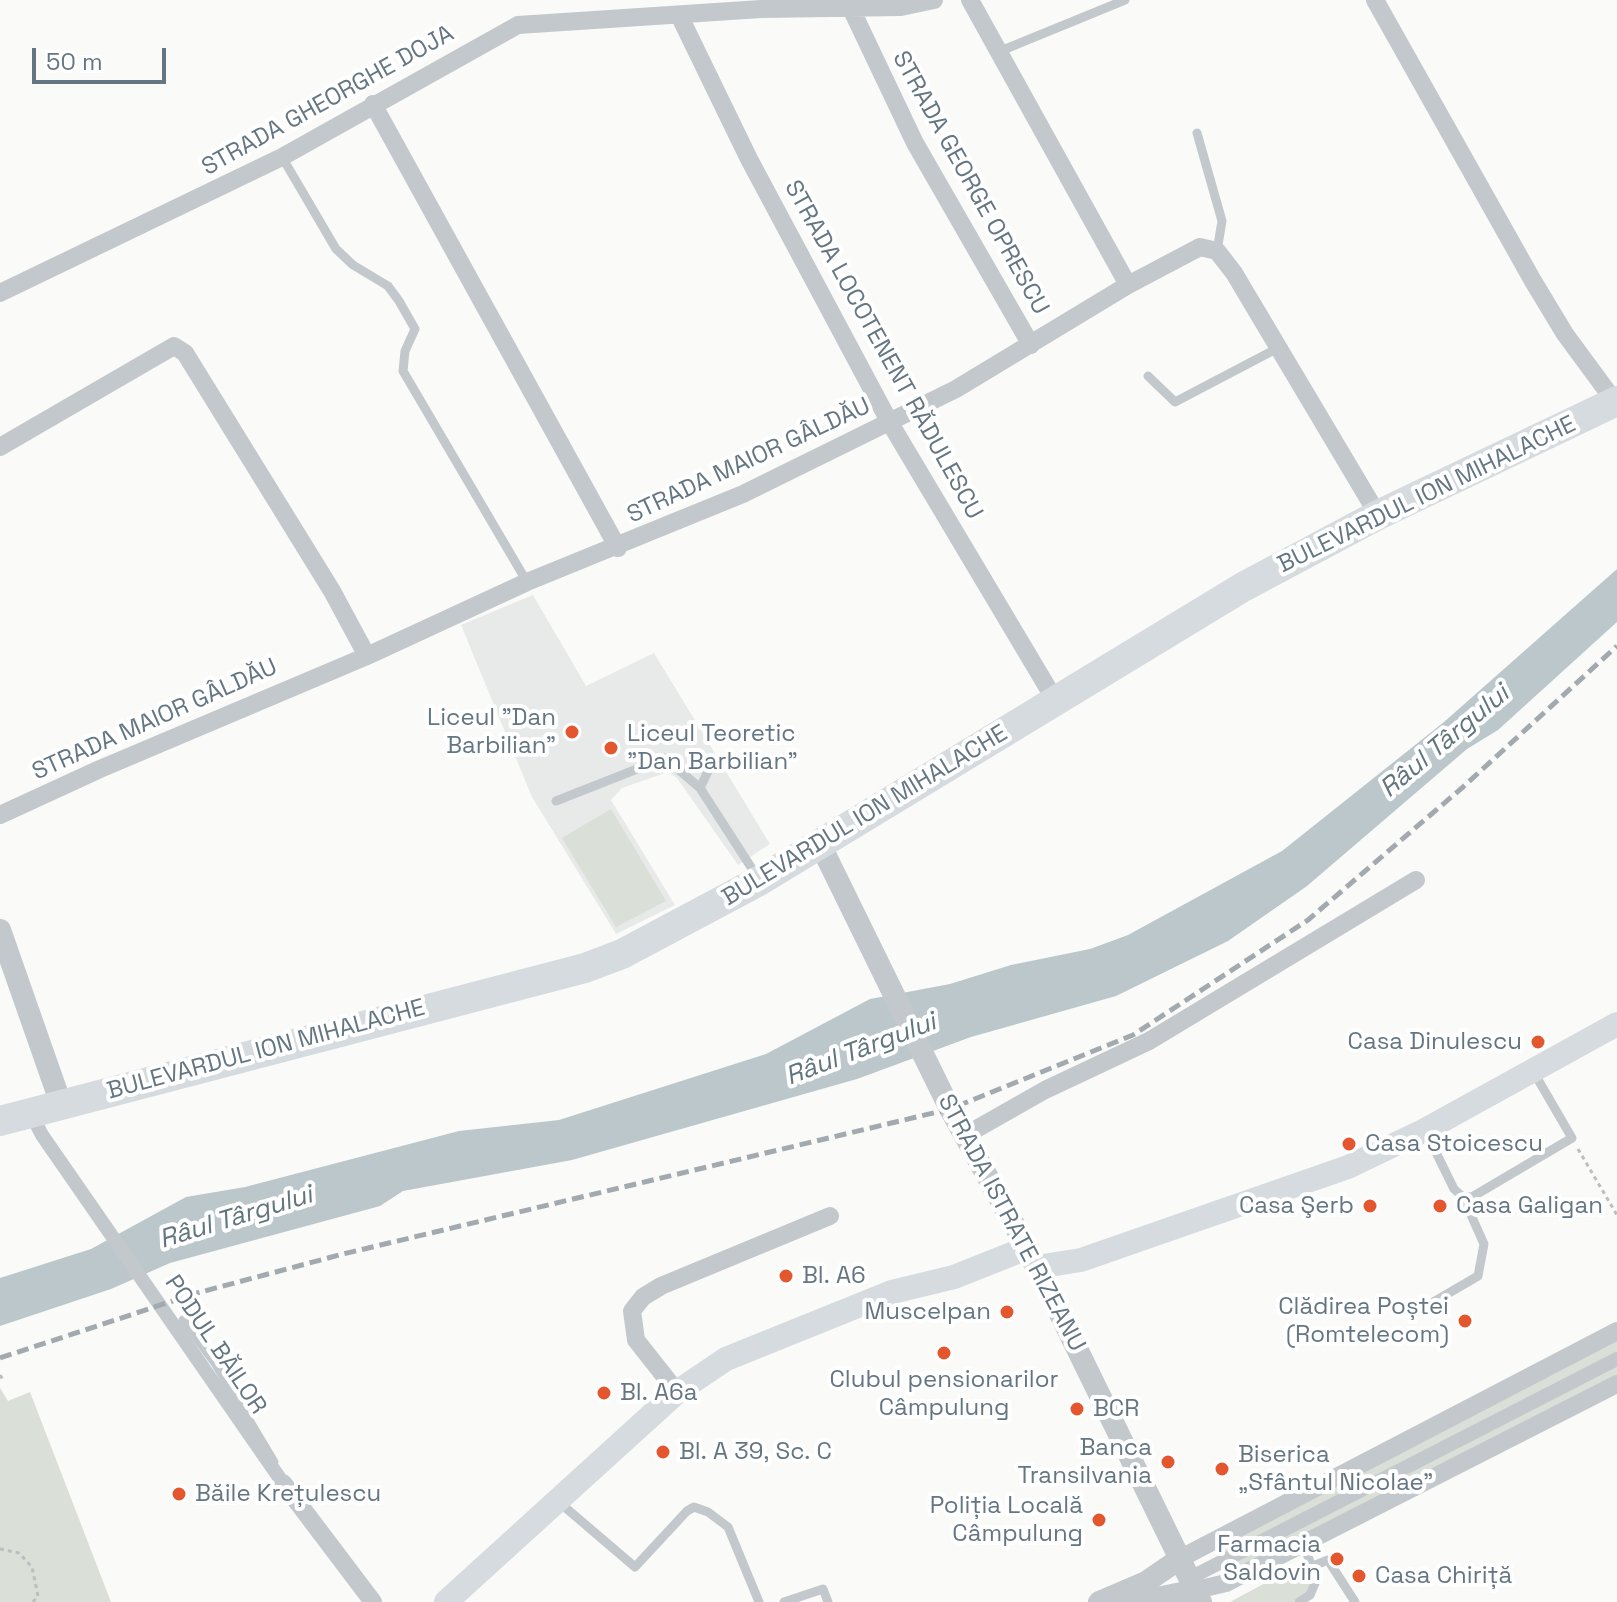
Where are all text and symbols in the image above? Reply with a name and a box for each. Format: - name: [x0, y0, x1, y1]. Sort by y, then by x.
- street label: STRADA GHEORGHE DOJA: [197, 20, 459, 182]
- scale bar: [36, 32, 170, 82]
- text: 50 m: [46, 46, 103, 77]
- street label: STRADA GEORGE OPRESCU: [885, 46, 1055, 320]
- street label: STRADA LOCOTENENT RĂDULESCU: [778, 176, 988, 524]
- street label: STRADA MAIOR GÂLDĂU: [623, 392, 875, 530]
- street label: BULEVARDUL ION MIHALACHE: [1273, 410, 1581, 580]
- street label: STRADA MAIOR GÂLDĂU: [28, 653, 282, 787]
- water label: Râul Târgului: [1374, 679, 1516, 805]
- place label: Liceul ”Dan Barbilian”: [427, 704, 556, 760]
- street label: BULEVARDUL ION MIHALACHE: [717, 719, 1013, 913]
- place label: Liceul Teoretic ”Dan Barbilian”: [627, 720, 798, 776]
- marker: Liceul ”Dan Barbilian”: [563, 723, 581, 741]
- marker: Liceul Teoretic ”Dan Barbilian”: [602, 739, 620, 757]
- street label: BULEVARDUL ION MIHALACHE: [104, 994, 428, 1106]
- water label: Râul Târgului: [781, 1007, 941, 1093]
- place label: Casa Dinulescu: [1348, 1028, 1522, 1056]
- marker: Casa Dinulescu: [1529, 1033, 1547, 1051]
- street label: STRADA ISTRATE RIZEANU: [931, 1090, 1091, 1356]
- place label: Casa Stoicescu: [1365, 1130, 1543, 1158]
- marker: Casa Stoicescu: [1340, 1135, 1358, 1153]
- water label: Râul Târgului: [156, 1180, 316, 1256]
- place label: Casa Şerb: [1239, 1192, 1354, 1220]
- place label: Casa Galigan: [1456, 1192, 1603, 1220]
- marker: Casa Şerb: [1361, 1197, 1379, 1215]
- marker: Casa Galigan: [1431, 1197, 1449, 1215]
- place label: Bl. A6: [802, 1262, 866, 1290]
- marker: Bl. A6: [777, 1267, 795, 1285]
- street label: PODUL BĂILOR: [158, 1270, 272, 1420]
- place label: Clădirea Poștei (Romtelecom): [1278, 1293, 1449, 1349]
- place label: Muscelpan: [864, 1298, 991, 1326]
- marker: Muscelpan: [998, 1303, 1016, 1321]
- marker: Clădirea Poștei (Romtelecom): [1456, 1312, 1474, 1330]
- marker: Clubul pensionarilor Câmpulung: [935, 1344, 953, 1362]
- place label: Clubul pensionarilor Câmpulung: [829, 1366, 1059, 1422]
- place label: Bl. A6a: [620, 1379, 698, 1407]
- marker: Bl. A6a: [595, 1384, 613, 1402]
- place label: BCR: [1093, 1395, 1139, 1423]
- marker: BCR: [1068, 1400, 1086, 1418]
- place label: Banca Transilvania: [1017, 1434, 1152, 1490]
- place label: Bl. A 39, Sc. C: [679, 1438, 832, 1466]
- place label: Biserica „Sfântul Nicolae”: [1238, 1441, 1433, 1497]
- marker: Bl. A 39, Sc. C: [654, 1443, 672, 1461]
- marker: Banca Transilvania: [1159, 1453, 1177, 1471]
- marker: Biserica „Sfântul Nicolae”: [1213, 1460, 1231, 1478]
- place label: Băile Krețulescu: [195, 1480, 381, 1508]
- marker: Băile Krețulescu: [170, 1485, 188, 1503]
- place label: Poliția Locală Câmpulung: [930, 1492, 1083, 1548]
- marker: Poliția Locală Câmpulung: [1090, 1511, 1108, 1529]
- place label: Farmacia Saldovin: [1217, 1531, 1321, 1587]
- marker: Farmacia Saldovin: [1328, 1550, 1346, 1568]
- place label: Casa Chiriță: [1375, 1562, 1512, 1590]
- marker: Casa Chiriță: [1350, 1567, 1368, 1585]

